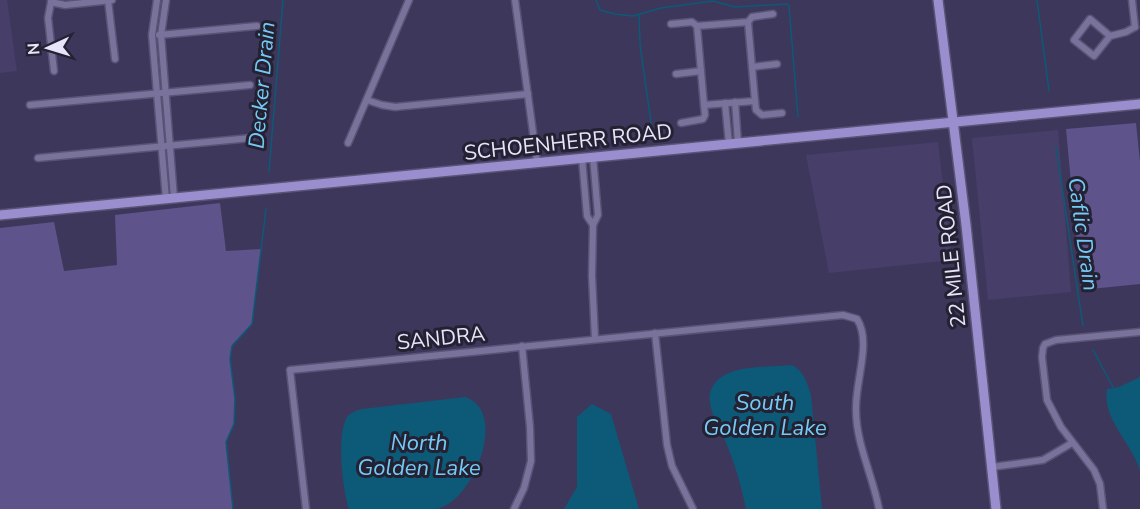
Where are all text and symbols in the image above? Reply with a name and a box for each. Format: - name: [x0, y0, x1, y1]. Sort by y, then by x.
- north arrow: [18, 18, 78, 78]
- water label: Decker Drain: [241, 20, 282, 150]
- text: N: [23, 42, 45, 56]
- street label: SCHOENHERR ROAD: [462, 117, 674, 167]
- water label: Caflic Drain: [1060, 175, 1106, 293]
- street label: 22 MILE ROAD: [930, 183, 972, 329]
- street label: SANDRA: [396, 319, 486, 357]
- water label: South Golden Lake: [703, 388, 827, 443]
- water label: North Golden Lake: [357, 428, 481, 483]

